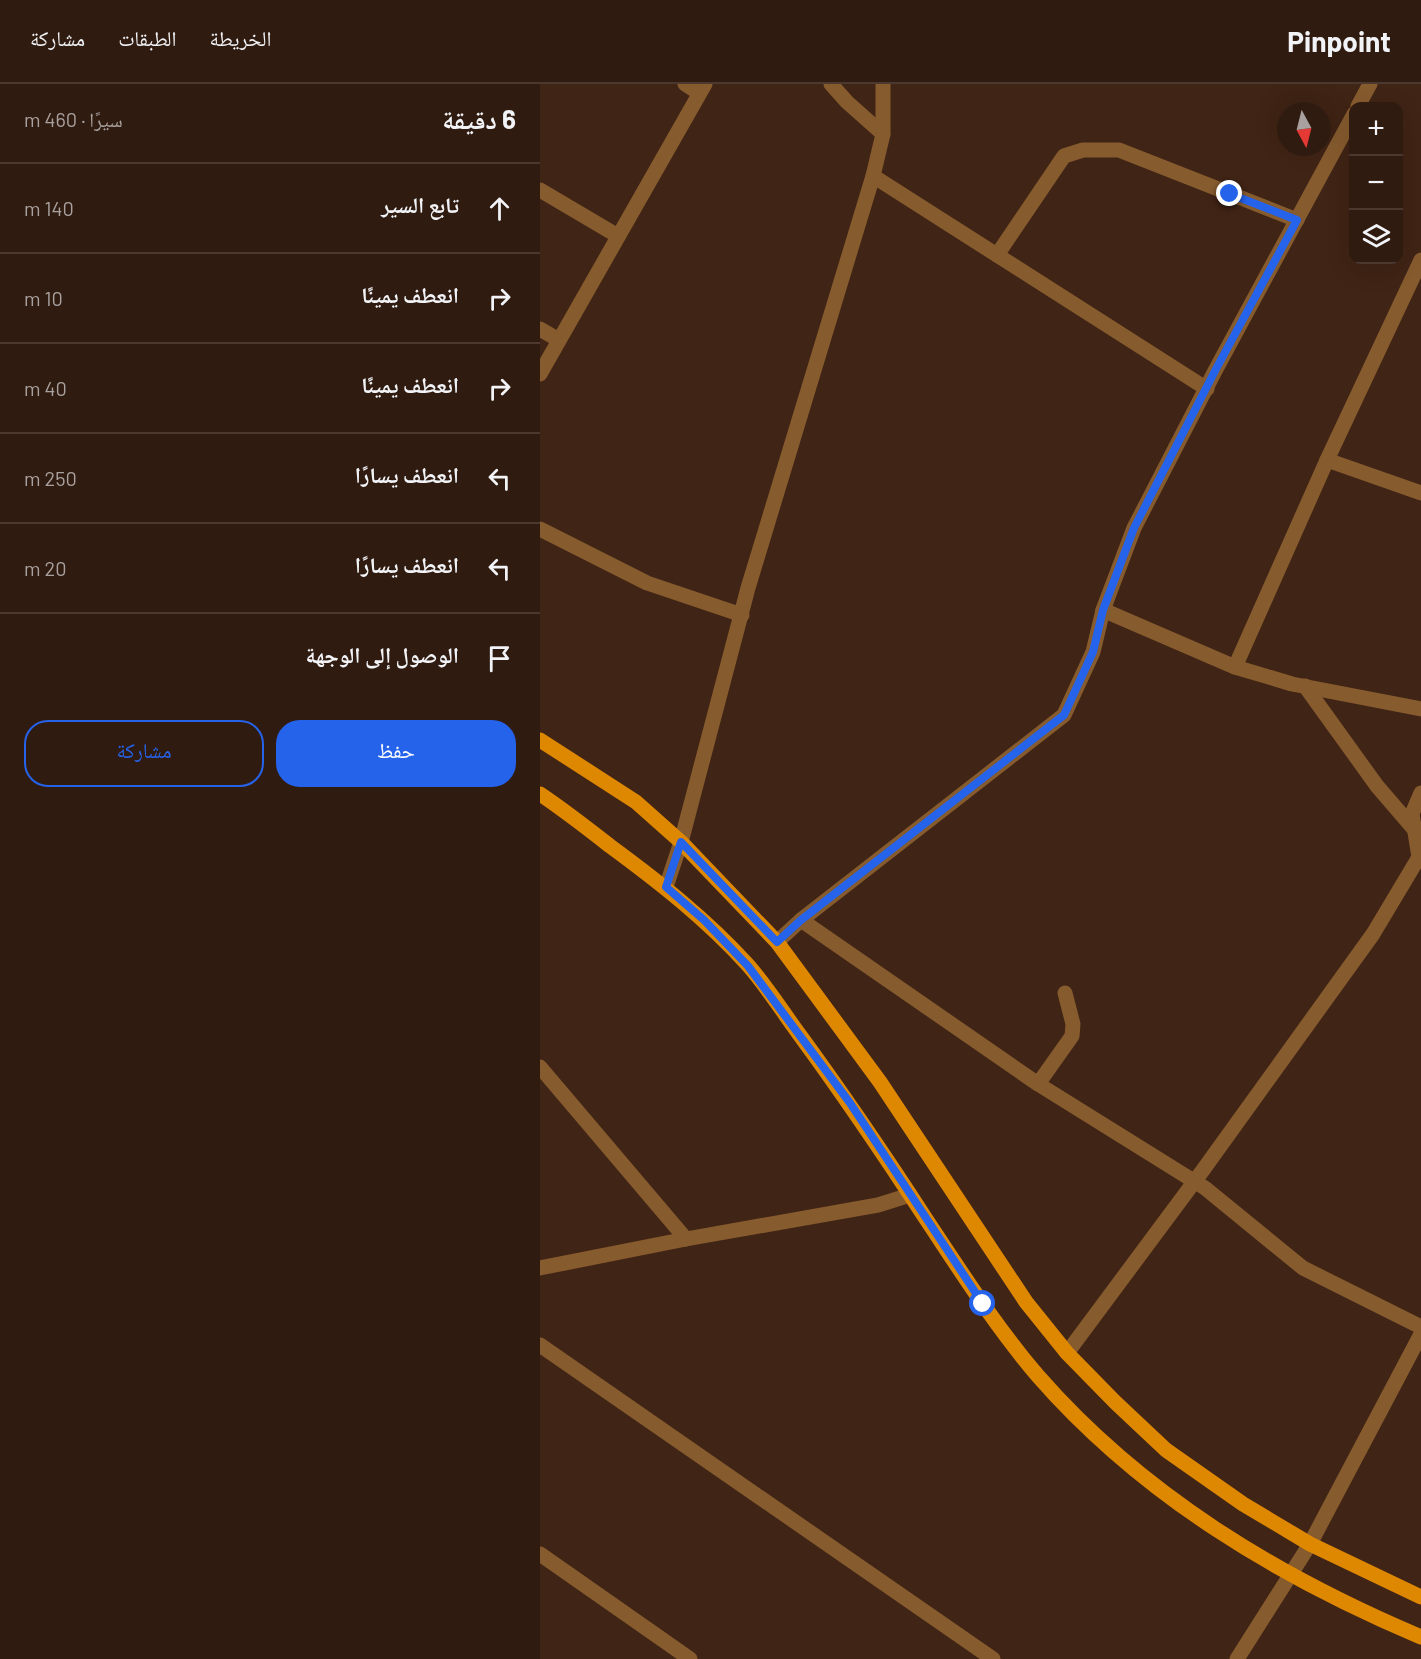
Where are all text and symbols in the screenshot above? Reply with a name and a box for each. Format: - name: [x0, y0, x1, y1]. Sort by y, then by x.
- text: Pinpoint: [1287, 24, 1391, 58]
- text: مشاركة: [30, 25, 85, 50]
- text: الطبقات: [118, 25, 177, 50]
- text: الخريطة: [210, 25, 271, 50]
- north arrow: [1277, 102, 1331, 156]
- map controls: [1349, 102, 1403, 264]
- button: +: [1349, 102, 1403, 156]
- text: 6 دقيقة: [442, 103, 516, 134]
- text: سيرًا · 460 m: [24, 107, 123, 131]
- button: −: [1349, 156, 1403, 210]
- route end: [1216, 180, 1242, 206]
- text: تابع السير: [381, 191, 459, 217]
- icon: ahead: [483, 192, 516, 225]
- text: 140 m: [24, 196, 74, 220]
- button: layers: [1349, 210, 1403, 264]
- text: انعطف يمينًا: [361, 281, 459, 307]
- icon: right: [483, 282, 516, 315]
- text: 10 m: [24, 286, 63, 310]
- text: انعطف يمينًا: [361, 371, 459, 397]
- icon: right: [483, 372, 516, 405]
- text: 40 m: [24, 376, 67, 400]
- text: انعطف يسارًا: [355, 461, 459, 487]
- icon: left: [483, 462, 516, 495]
- text: 250 m: [24, 466, 77, 490]
- text: انعطف يسارًا: [355, 551, 459, 577]
- icon: left: [483, 552, 516, 585]
- text: 20 m: [24, 556, 67, 580]
- text: الوصول إلى الوجهة: [306, 641, 459, 667]
- icon: arrive: [483, 642, 516, 675]
- button: مشاركة: [24, 720, 264, 787]
- button: حفظ: [276, 720, 516, 787]
- route start: [969, 1290, 995, 1316]

